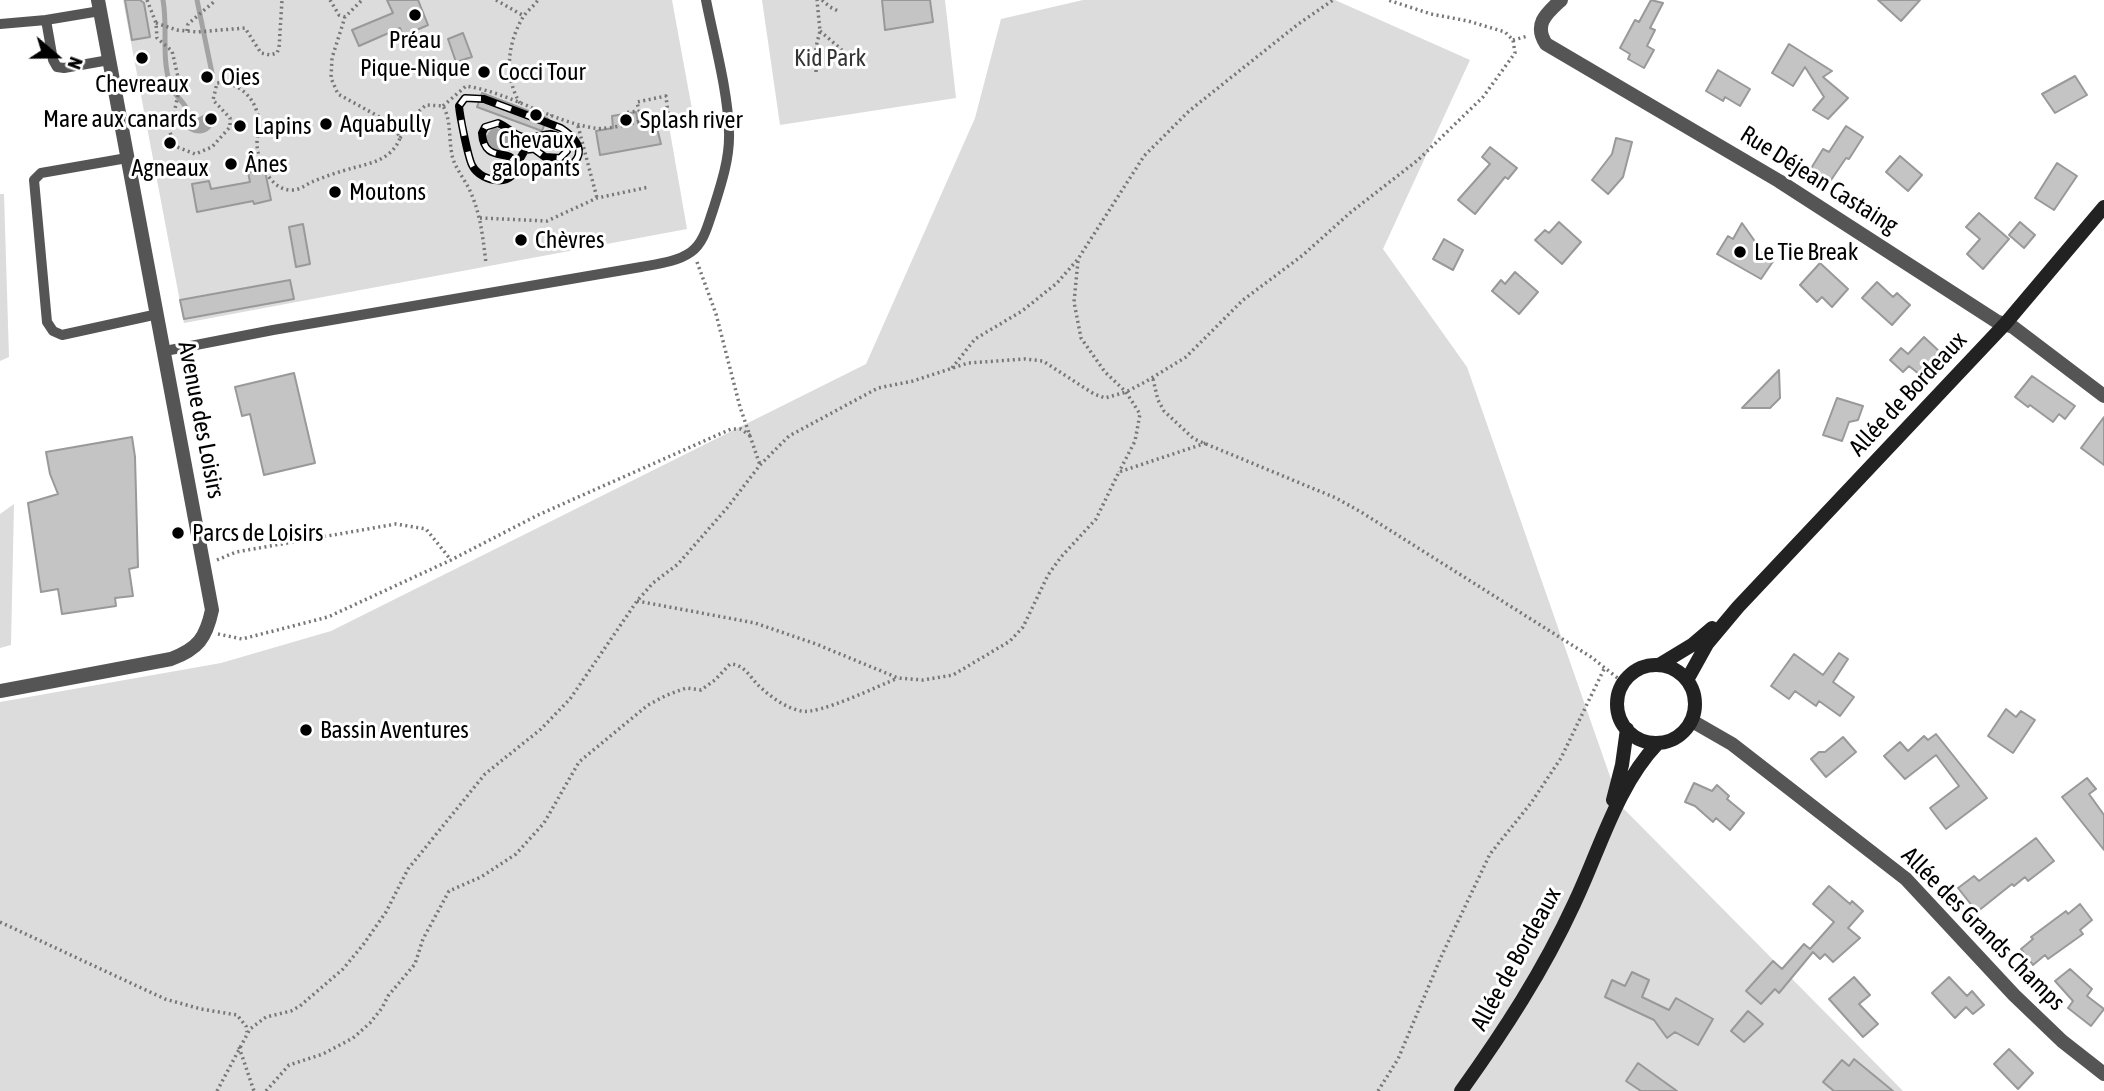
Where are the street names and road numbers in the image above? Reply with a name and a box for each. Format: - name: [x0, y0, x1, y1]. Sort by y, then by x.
- street label: Rue Déjean Castaing: [1735, 120, 1903, 240]
- street label: Allée de Bordeaux: [1843, 326, 1973, 462]
- street label: Avenue des Loisirs: [172, 339, 230, 501]
- street label: Allée des Grands Champs: [1895, 841, 2071, 1017]
- street label: Allée de Bordeaux: [1465, 882, 1567, 1036]

